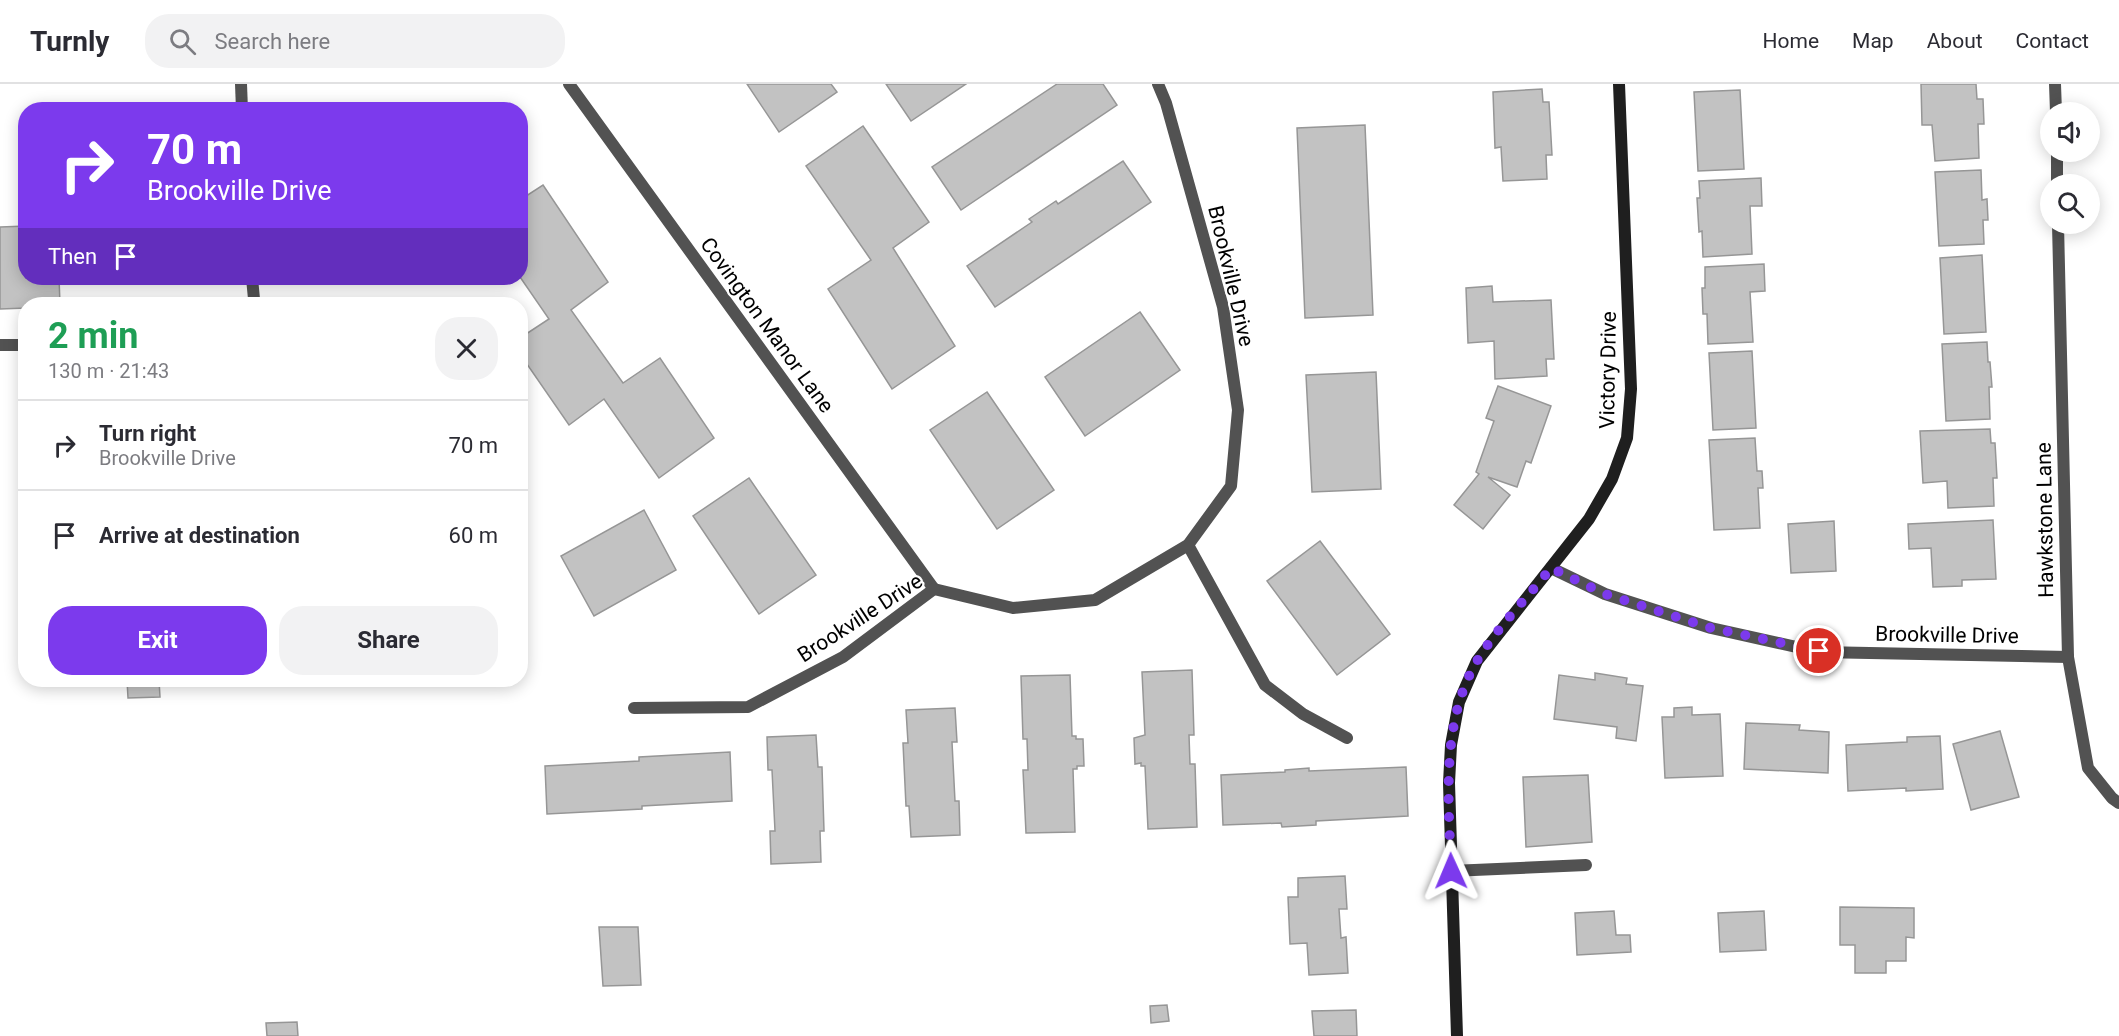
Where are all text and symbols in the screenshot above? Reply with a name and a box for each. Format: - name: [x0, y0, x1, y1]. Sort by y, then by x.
- search box: [145, 14, 565, 68]
- text: Turnly: [30, 25, 109, 58]
- icon: search: [166, 25, 199, 58]
- text: Search here: [214, 29, 330, 54]
- text: Home: [1763, 29, 1819, 53]
- text: Map: [1852, 29, 1894, 53]
- text: About: [1927, 29, 1983, 53]
- text: Contact: [2016, 29, 2089, 53]
- map controls: [2040, 102, 2100, 234]
- button: sound: [2040, 102, 2100, 162]
- text: 70 m: [147, 125, 242, 174]
- icon: right: [48, 126, 126, 204]
- button: search: [2040, 174, 2100, 234]
- text: Brookville Drive: [147, 175, 332, 207]
- street label: Brookville Drive: [1203, 203, 1259, 349]
- street label: Covington Manor Lane: [695, 233, 839, 417]
- icon: arrive: [109, 240, 142, 273]
- text: Then: [48, 244, 97, 269]
- street label: Victory Drive: [1595, 311, 1621, 429]
- text: 2 min: [48, 315, 139, 357]
- button: close: [435, 317, 498, 380]
- text: 130 m · 21:43: [48, 359, 169, 383]
- text: Turn right: [99, 421, 196, 446]
- icon: right: [48, 429, 81, 462]
- text: 70 m: [449, 433, 498, 458]
- street label: Hawkstone Lane: [2032, 442, 2058, 598]
- text: Brookville Drive: [99, 446, 236, 470]
- icon: arrive: [48, 519, 81, 552]
- text: Arrive at destination: [99, 523, 300, 548]
- text: 60 m: [449, 523, 498, 548]
- street label: Brookville Drive: [793, 569, 927, 667]
- button: Exit: [48, 606, 267, 675]
- button: Share: [279, 606, 498, 675]
- street label: Brookville Drive: [1875, 622, 2019, 648]
- pin: [1793, 625, 1844, 676]
- icon: arrive: [1802, 634, 1835, 667]
- position arrow: [1419, 839, 1483, 903]

